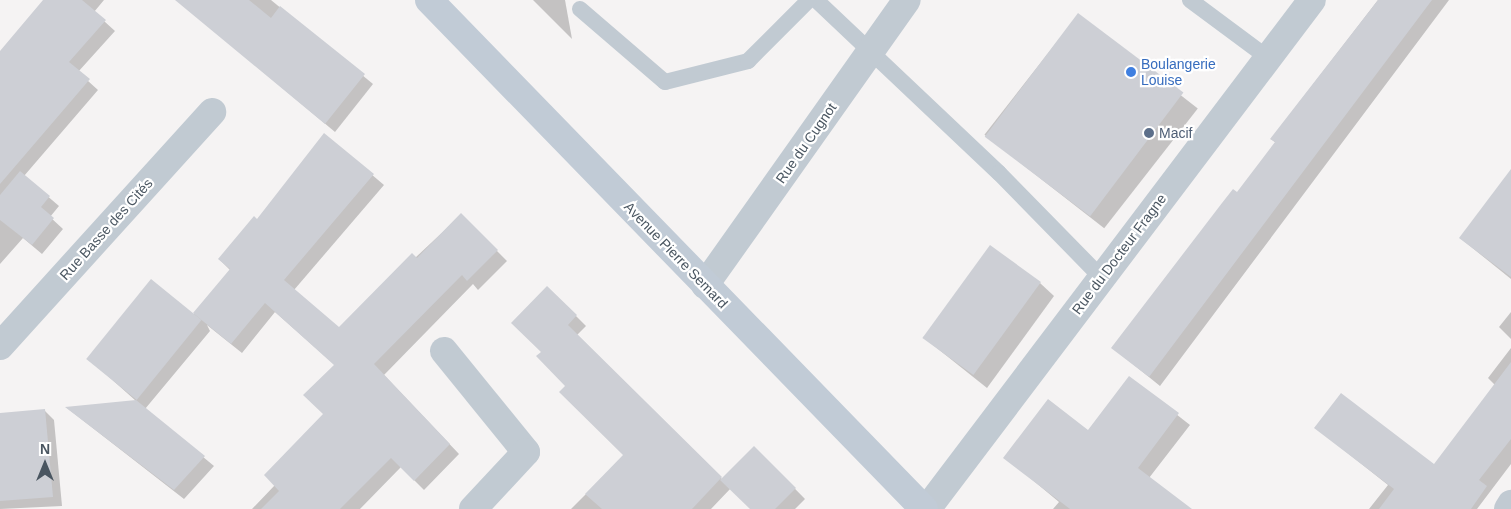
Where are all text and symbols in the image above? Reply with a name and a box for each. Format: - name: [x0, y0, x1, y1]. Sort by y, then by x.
- place label: Boulangerie Louise: [1141, 56, 1216, 88]
- marker: Boulangerie Louise: [1125, 66, 1137, 78]
- street label: Rue du Cugnot: [772, 100, 840, 186]
- place label: Macif: [1159, 125, 1192, 141]
- marker: Macif: [1143, 127, 1155, 139]
- street label: Rue Basse des Cités: [56, 175, 156, 283]
- street label: Rue du Docteur Fragne: [1068, 191, 1170, 317]
- street label: Avenue Pierre Semard: [621, 198, 731, 312]
- north arrow: [20, 439, 70, 489]
- text: N: [40, 441, 50, 457]

